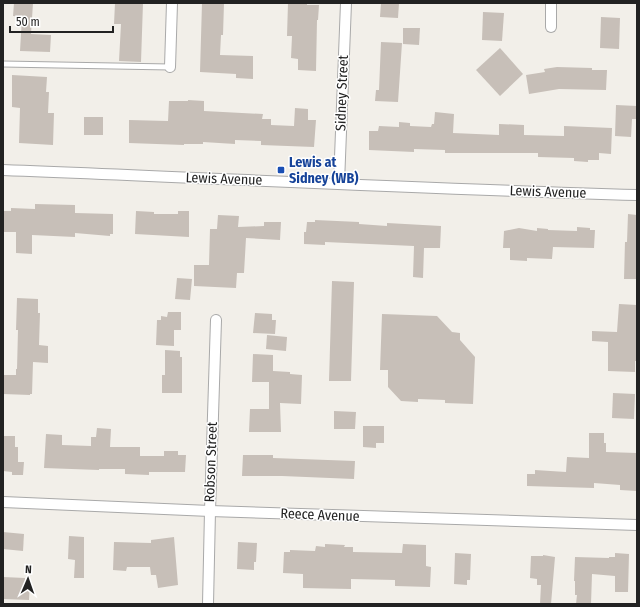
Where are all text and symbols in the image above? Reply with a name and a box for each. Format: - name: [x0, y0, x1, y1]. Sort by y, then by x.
- scale bar: [10, 8, 113, 34]
- text: 50 m: [16, 15, 40, 29]
- street label: Sidney Street: [332, 54, 352, 131]
- place label: Lewis at Sidney (WB): [289, 154, 358, 187]
- marker: Lewis at Sidney (WB): [276, 165, 286, 175]
- street label: Lewis Avenue: [185, 169, 263, 189]
- street label: Lewis Avenue: [509, 182, 587, 202]
- street label: Robson Street: [201, 421, 221, 503]
- street label: Reece Avenue: [280, 505, 360, 525]
- north arrow: [8, 559, 48, 599]
- text: N: [25, 563, 32, 576]

